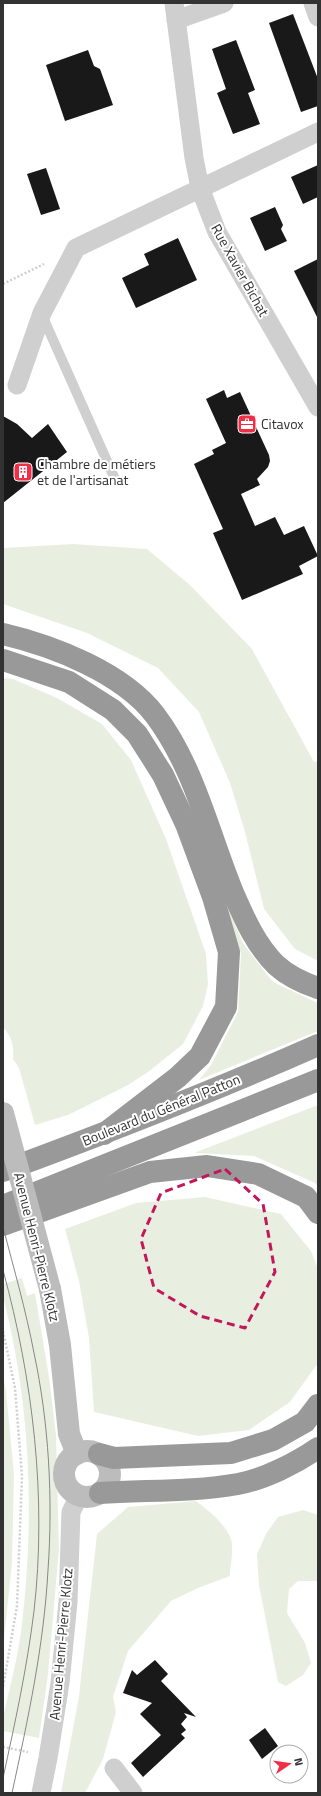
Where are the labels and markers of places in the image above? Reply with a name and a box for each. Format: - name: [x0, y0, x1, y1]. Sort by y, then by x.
- office icon: Citavox: [236, 413, 258, 435]
- place label: Citavox: [261, 413, 304, 434]
- place label: Chambre de métiers et de l'artisanat: [37, 453, 156, 490]
- building icon: Chambre de métiers et de l'artisanat: [12, 461, 34, 483]

